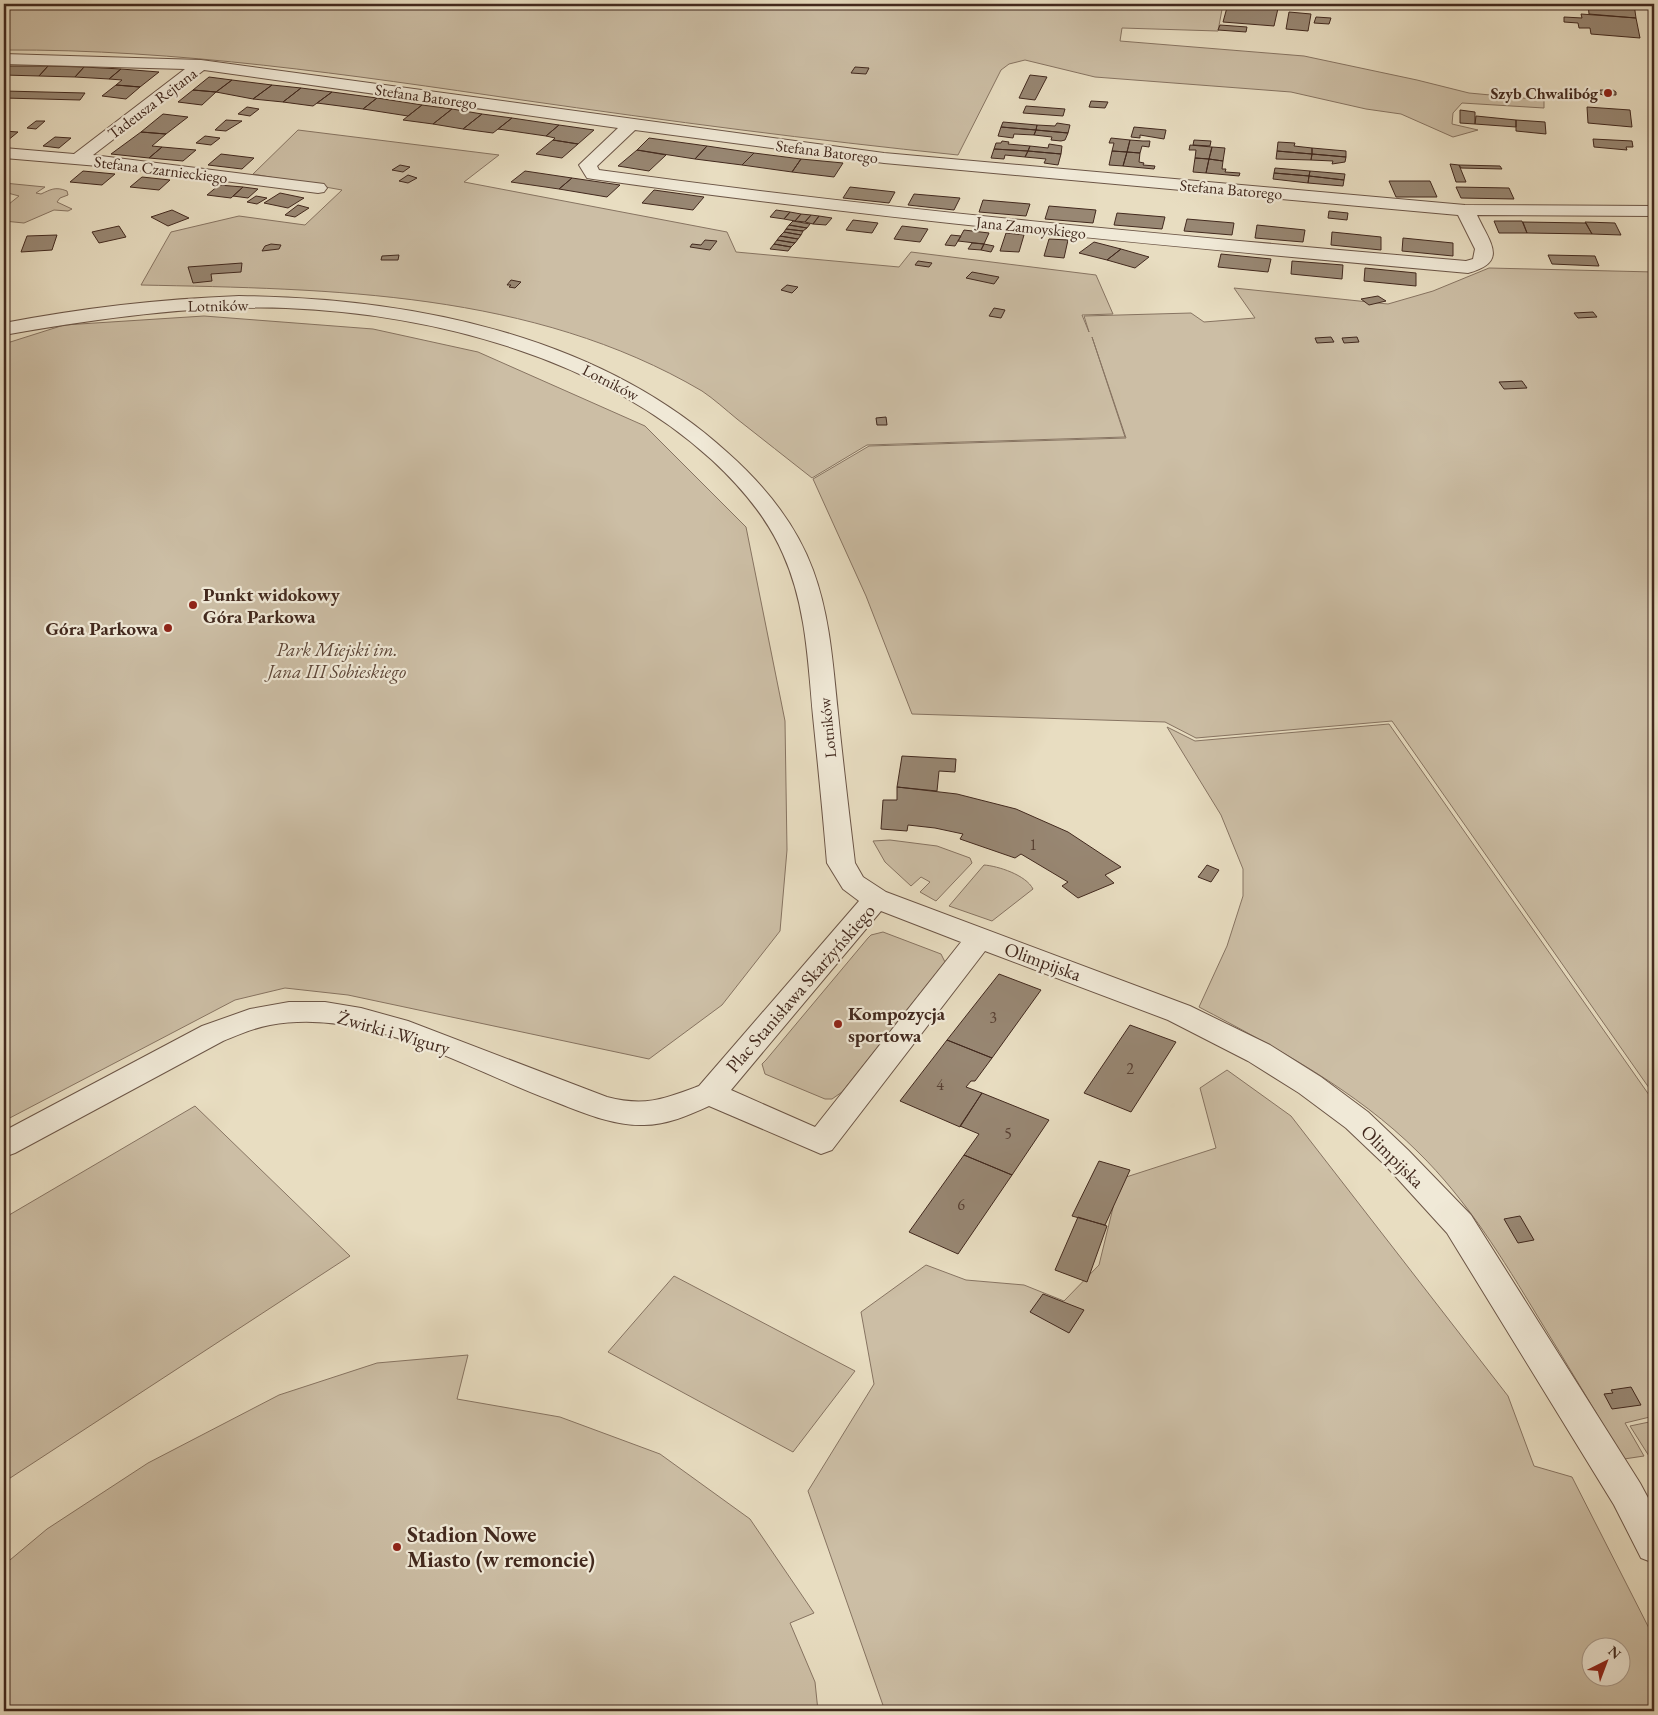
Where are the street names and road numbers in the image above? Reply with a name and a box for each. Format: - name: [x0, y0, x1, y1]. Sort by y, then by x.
- street label: Tadeusza Rejtana: [103, 63, 202, 144]
- street label: Stefana Batorego: [373, 79, 478, 114]
- street label: Stefana Batorego: [775, 135, 879, 168]
- street label: Stefana Czarnieckiego: [93, 151, 229, 188]
- street label: Stefana Batorego: [1179, 175, 1283, 204]
- street label: Jana Zamoyskiego: [973, 211, 1087, 244]
- street label: Lotników: [187, 294, 250, 317]
- street label: Lotników: [579, 359, 644, 406]
- street label: Lotników: [814, 696, 841, 759]
- street label: Plac Stanisława Skarżyńskiego: [720, 899, 881, 1078]
- street label: Olimpijska: [1001, 936, 1085, 987]
- street label: Żwirki i Wigury: [335, 1004, 454, 1061]
- street label: Olimpijska: [1356, 1119, 1430, 1194]

